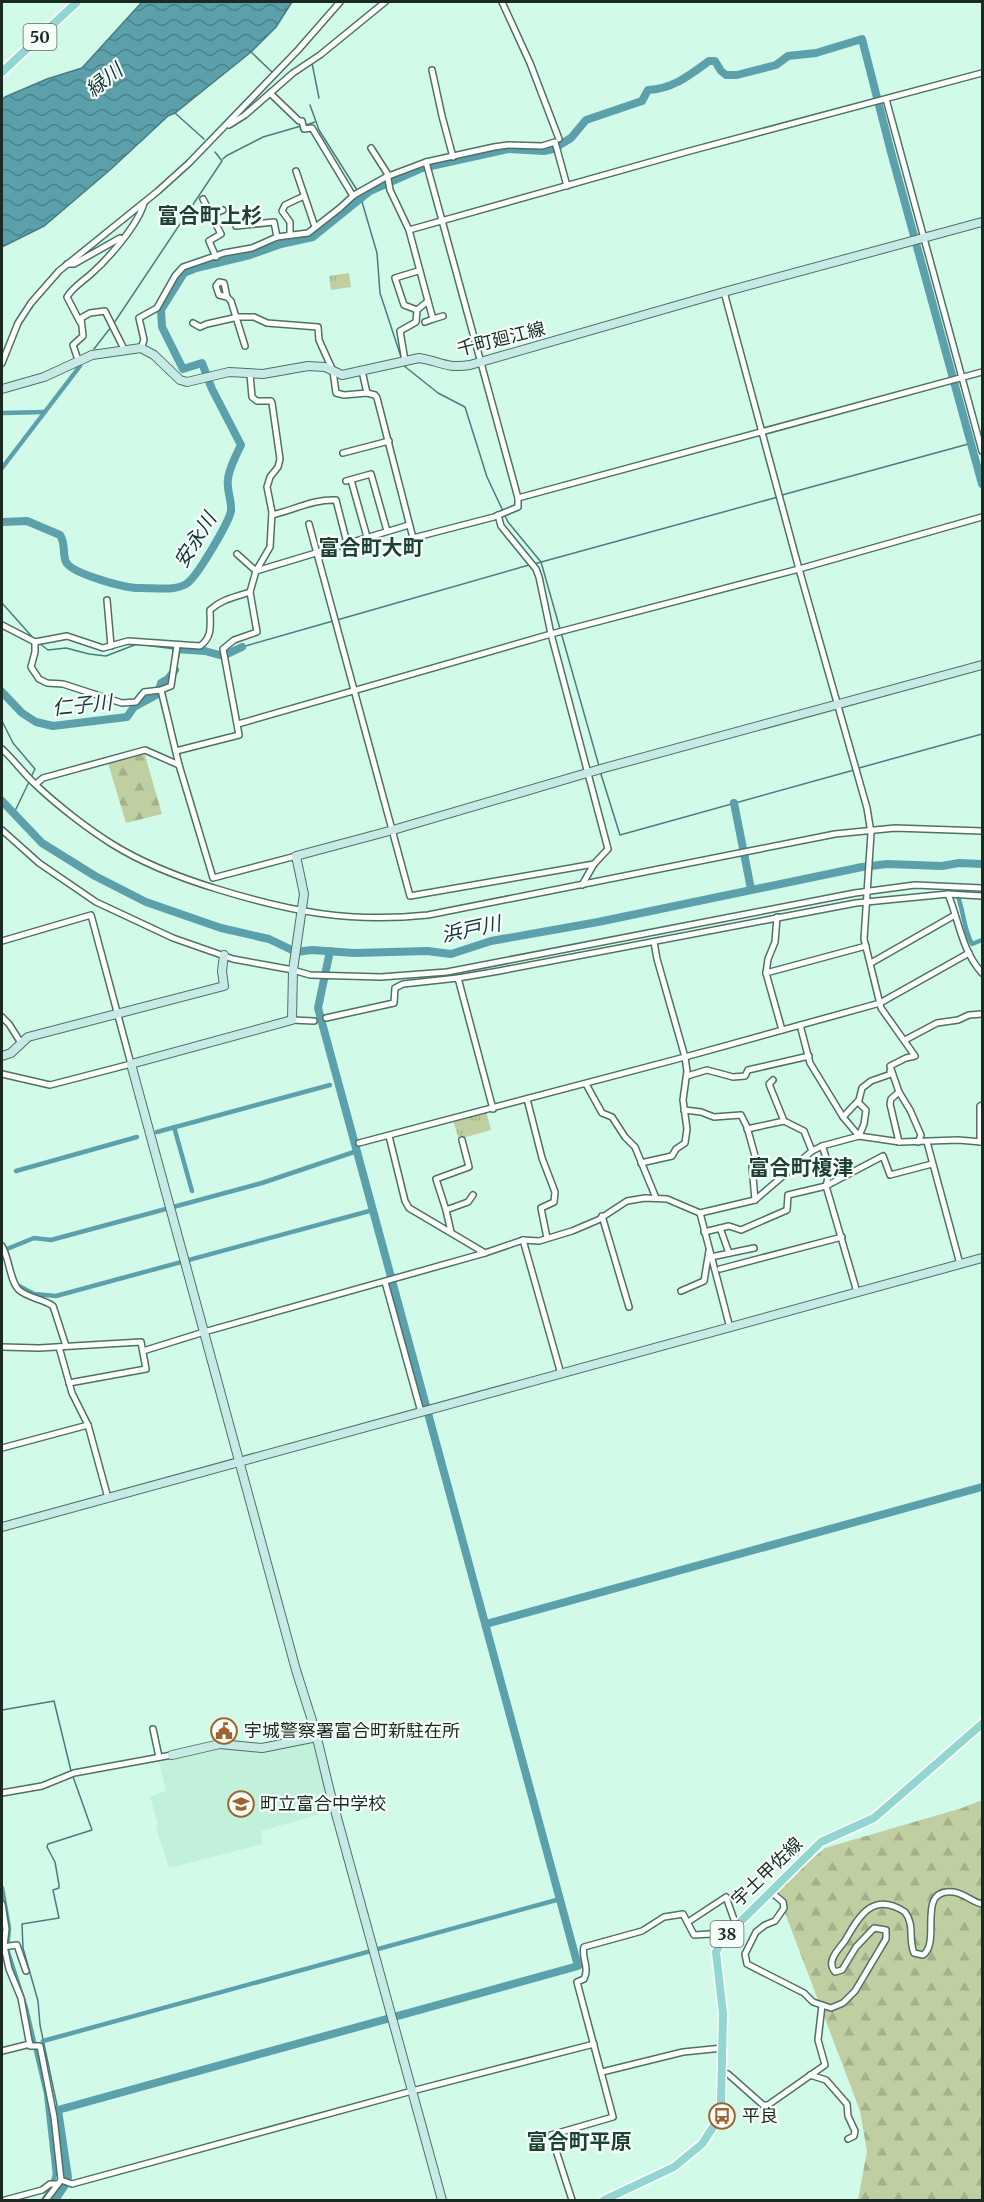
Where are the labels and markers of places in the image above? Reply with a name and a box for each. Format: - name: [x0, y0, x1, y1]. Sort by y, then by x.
- public building icon: 宇城警察署富合町新駐在所: [209, 1716, 239, 1746]
- place label: 宇城警察署富合町新駐在所: [244, 1719, 460, 1742]
- school or university icon: 町立富合中学校: [226, 1789, 256, 1819]
- place label: 町立富合中学校: [260, 1792, 386, 1815]
- bus stop icon: 平良: [707, 2101, 737, 2131]
- place label: 平良: [742, 2104, 778, 2127]

